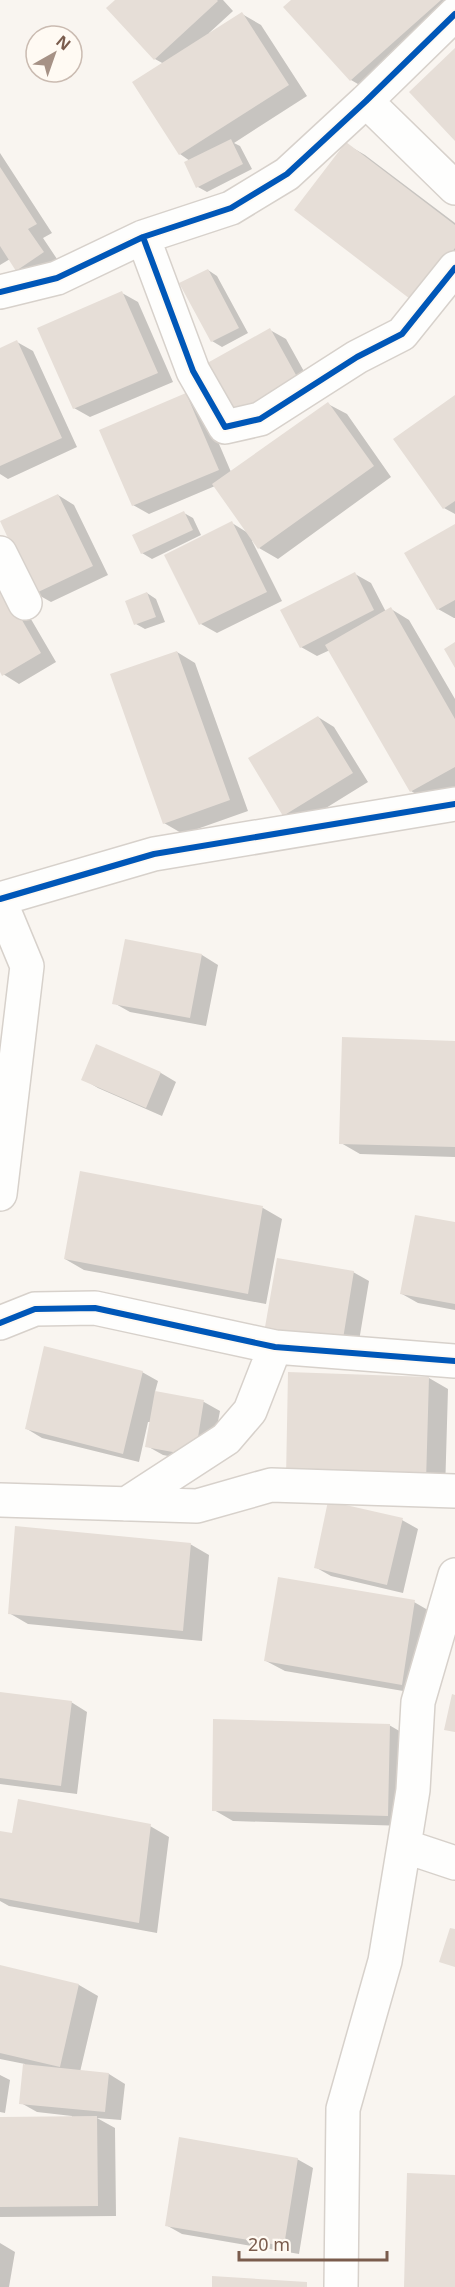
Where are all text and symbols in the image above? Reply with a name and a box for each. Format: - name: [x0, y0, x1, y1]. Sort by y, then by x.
- north arrow: [24, 24, 84, 84]
- text: N: [52, 30, 76, 55]
- scale bar: [239, 2224, 388, 2262]
- text: 20 m: [248, 2232, 290, 2256]

